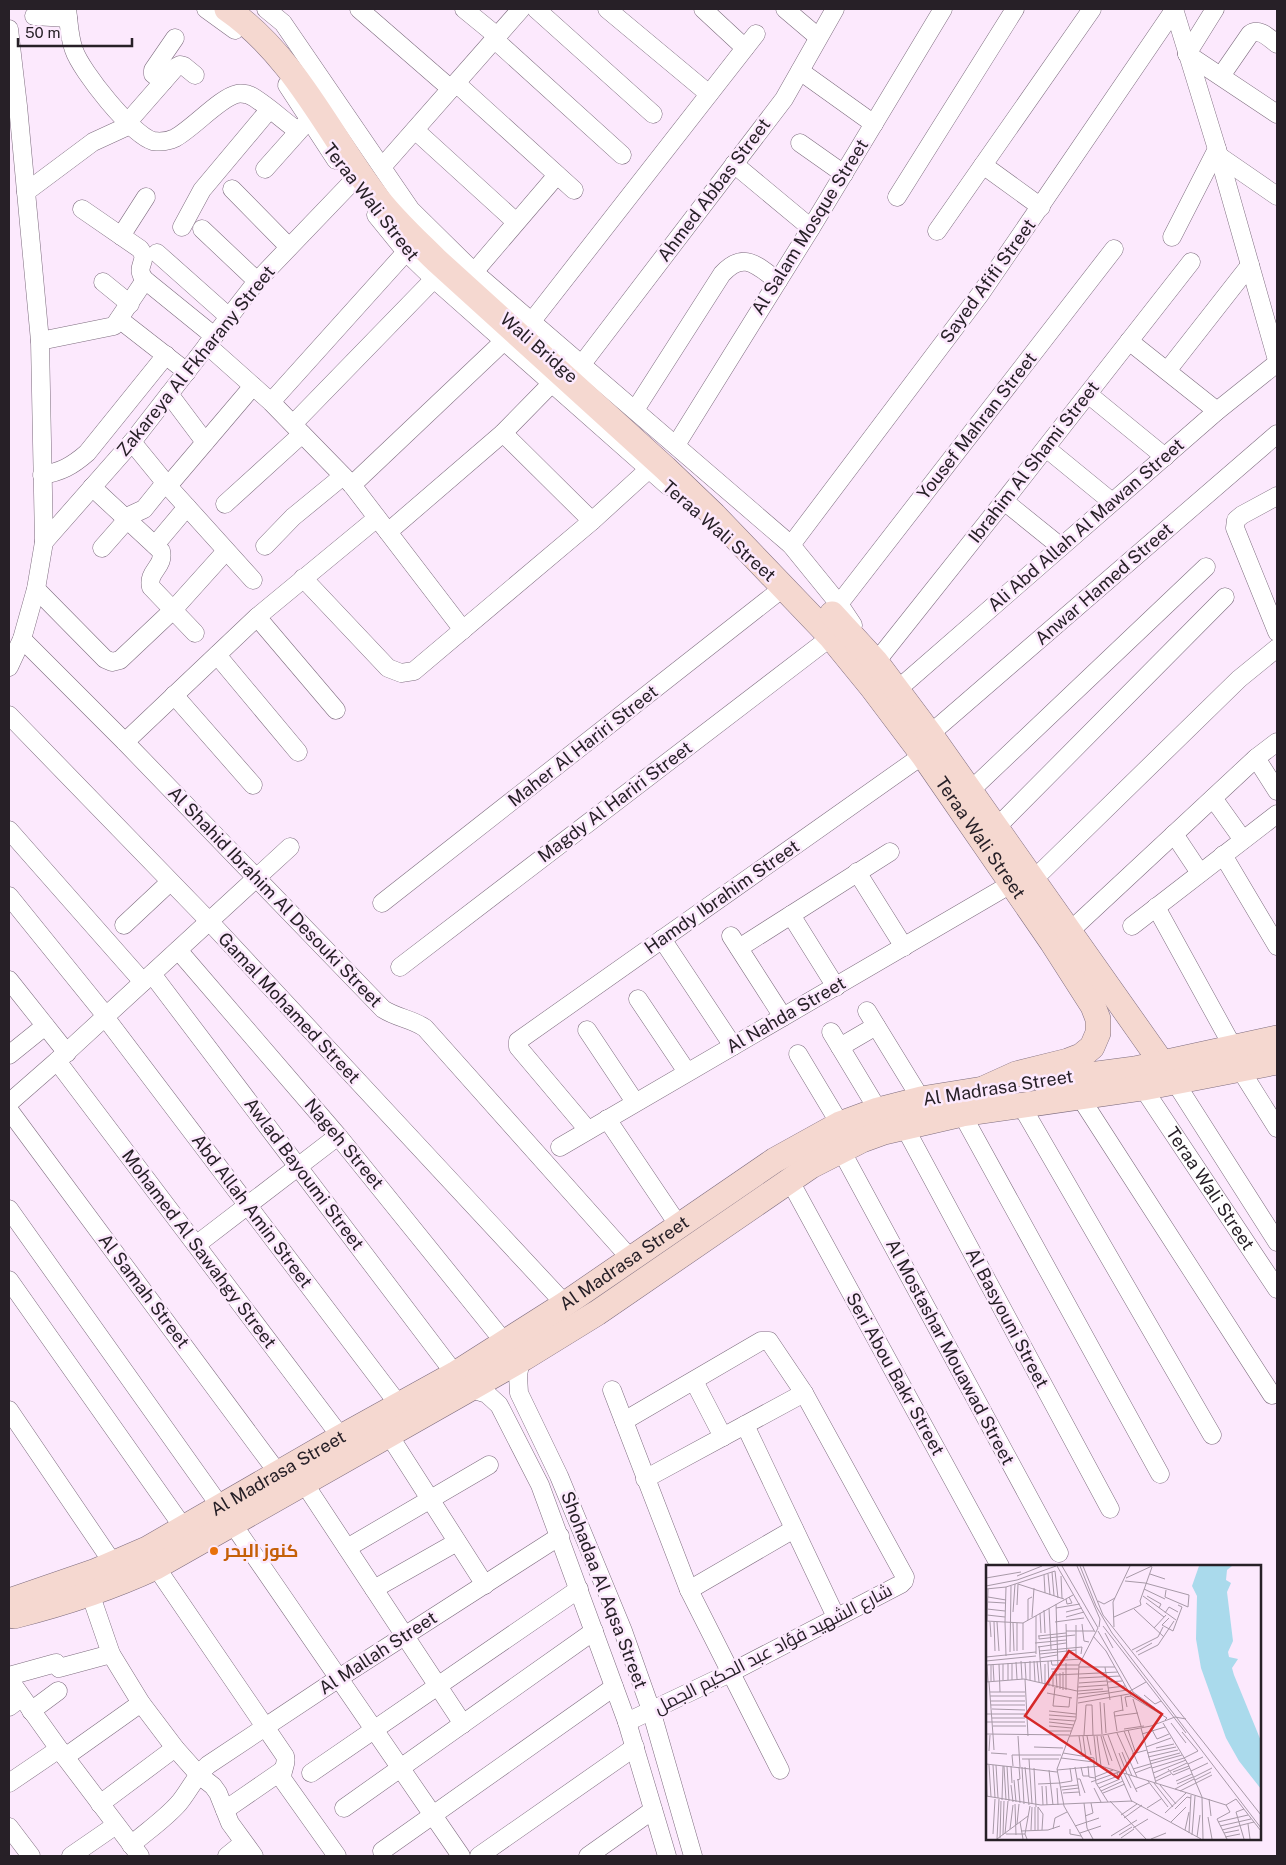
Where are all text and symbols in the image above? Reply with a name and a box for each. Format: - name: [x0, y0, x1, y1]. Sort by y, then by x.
- scale bar: [18, 15, 131, 47]
- text: 50 m: [25, 24, 60, 41]
- street label: Ahmed Abbas Street: [653, 114, 774, 266]
- street label: Al Salam Mosque Street: [747, 135, 872, 318]
- street label: Teraa Wali Street: [319, 139, 424, 265]
- street label: Sayed Afifi Street: [936, 215, 1040, 347]
- street label: Zakareya Al Fkharany Street: [112, 261, 279, 460]
- street label: Wali Bridge: [496, 308, 582, 387]
- street label: Yousef Mahran Street: [913, 348, 1041, 503]
- street label: Ibrahim Al Shami Street: [964, 377, 1103, 547]
- street label: Ali Abd Allah Al Mawan Street: [983, 434, 1188, 616]
- street label: Teraa Wali Street: [658, 476, 780, 586]
- street label: Anwar Hamed Street: [1031, 518, 1177, 649]
- street label: Maher Al Hariri Street: [504, 681, 662, 811]
- street label: Magdy Al Hariri Street: [533, 737, 696, 866]
- street label: Teraa Wali Street: [931, 773, 1030, 903]
- street label: Al Shahid Ibrahim Al Desouki Street: [164, 782, 387, 1011]
- street label: Hamdy Ibrahim Street: [640, 835, 803, 958]
- street label: Gamal Mohamed Street: [214, 928, 365, 1087]
- street label: Al Nahda Street: [722, 972, 849, 1057]
- street label: Al Madrasa Street: [921, 1065, 1075, 1110]
- street label: Awlad Bayoumi Street: [240, 1093, 368, 1254]
- street label: Nageh Street: [300, 1094, 388, 1193]
- street label: Teraa Wali Street: [1162, 1123, 1259, 1254]
- street label: Abd Allah Amin Street: [188, 1130, 317, 1292]
- street label: Mohamed Al Sawahgy Street: [118, 1145, 281, 1352]
- street label: Al Madrasa Street: [555, 1211, 693, 1315]
- street label: Al Samah Street: [95, 1230, 194, 1352]
- street label: Al Mostashar Mouawad Street: [882, 1235, 1019, 1468]
- street label: Al Basyouni Street: [962, 1244, 1053, 1391]
- street label: Seri Abou Bakr Street: [842, 1289, 949, 1459]
- street label: Al Madrasa Street: [207, 1426, 349, 1520]
- street label: Shohadaa Al Aqsa Street: [557, 1488, 652, 1692]
- place label: كنوز البحر: [223, 1540, 298, 1562]
- marker: كنوز البحر: [208, 1545, 220, 1557]
- inset map: [986, 1565, 1261, 1840]
- street label: شارع الشهيد فؤاد عبد الحكيم الجمل: [650, 1579, 896, 1720]
- street label: Al Mallah Street: [315, 1607, 441, 1698]

